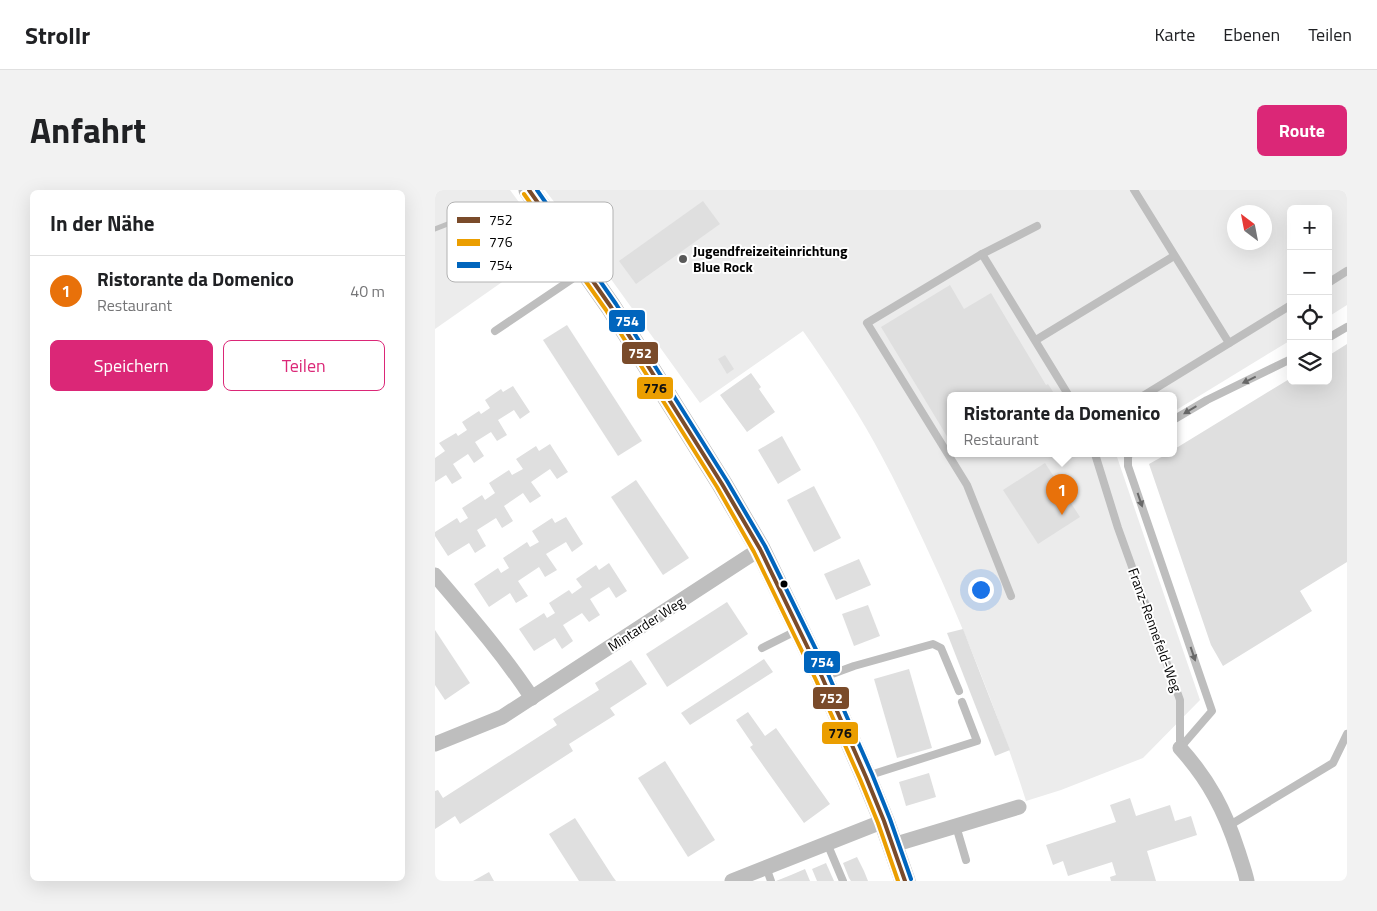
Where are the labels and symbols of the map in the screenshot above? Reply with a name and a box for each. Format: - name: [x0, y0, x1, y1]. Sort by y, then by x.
- legend: [447, 202, 613, 282]
- north arrow: [1227, 205, 1272, 250]
- text: 752: [489, 209, 513, 230]
- text: 776: [489, 231, 513, 252]
- place label: Jugendfreizeiteinrichtung Blue Rock: [693, 240, 848, 277]
- marker: Jugendfreizeiteinrichtung Blue Rock: [677, 253, 689, 265]
- text: 754: [489, 254, 513, 275]
- line badge: 754: [608, 309, 646, 333]
- text: 754: [615, 310, 639, 331]
- line badge: 752: [621, 341, 659, 365]
- text: 752: [628, 342, 652, 363]
- line badge: 776: [636, 376, 674, 400]
- one-way arrow: [1242, 376, 1256, 384]
- text: 776: [643, 377, 667, 398]
- one-way arrow: [1183, 405, 1196, 414]
- pin: 1: [1046, 474, 1078, 515]
- one-way arrow: [1136, 493, 1144, 508]
- street label: Franz-Rennefeld-Weg: [1123, 565, 1188, 695]
- your location: [968, 577, 994, 603]
- unlabelled marker: [779, 579, 789, 589]
- street label: Mintarder Weg: [603, 591, 688, 656]
- one-way arrow: [1190, 646, 1197, 661]
- line badge: 754: [803, 650, 841, 674]
- text: 754: [810, 651, 834, 672]
- line badge: 752: [812, 686, 850, 710]
- text: 752: [819, 687, 843, 708]
- line badge: 776: [821, 721, 859, 745]
- text: 776: [828, 722, 852, 743]

